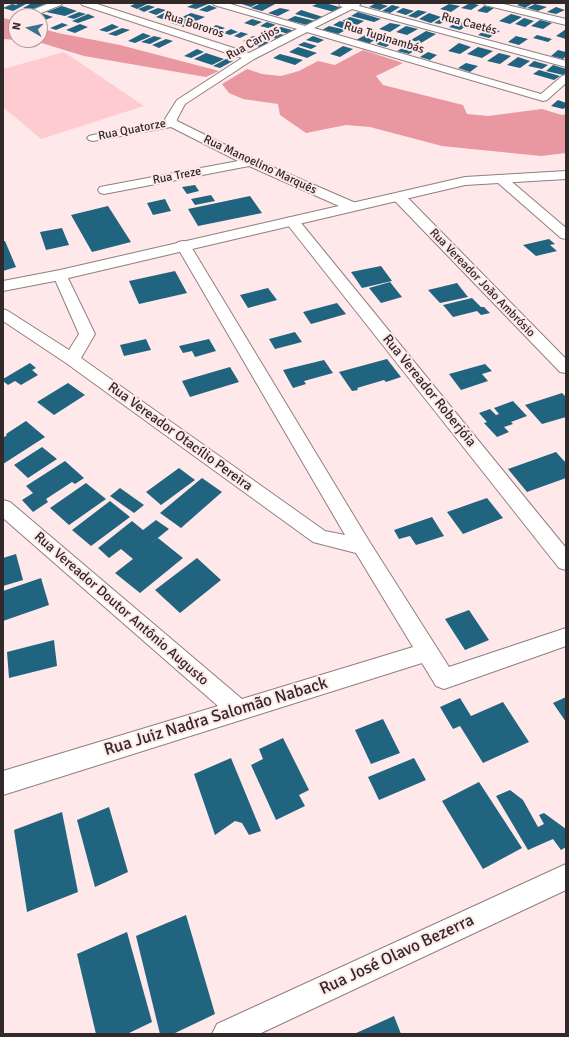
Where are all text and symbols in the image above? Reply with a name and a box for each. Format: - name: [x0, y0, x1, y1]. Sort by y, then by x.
- north arrow: [8, 8, 48, 48]
- street label: Rua Bororos: [162, 9, 226, 41]
- street label: Rua Caetés: [440, 10, 498, 38]
- street label: Rua Tupinambás: [342, 19, 426, 57]
- text: N: [10, 21, 24, 31]
- street label: Rua Carijos: [224, 23, 282, 63]
- street label: Rua Quatorze: [97, 116, 167, 144]
- street label: Rua Manoelino Marquês: [201, 132, 319, 198]
- street label: Rua Treze: [152, 164, 202, 188]
- street label: Rua Vereador João Ambrósio: [426, 226, 538, 340]
- street label: Rua Vereador Roberjóia: [379, 332, 479, 450]
- street label: Rua Vereador Otacílio Pereira: [105, 379, 255, 495]
- street label: Rua Vereador Doutor Antônio Augusto: [30, 529, 212, 689]
- street label: Rua Juiz Nadra Salomão Naback: [102, 673, 330, 761]
- street label: Rua José Olavo Bezerra: [317, 910, 477, 1000]

